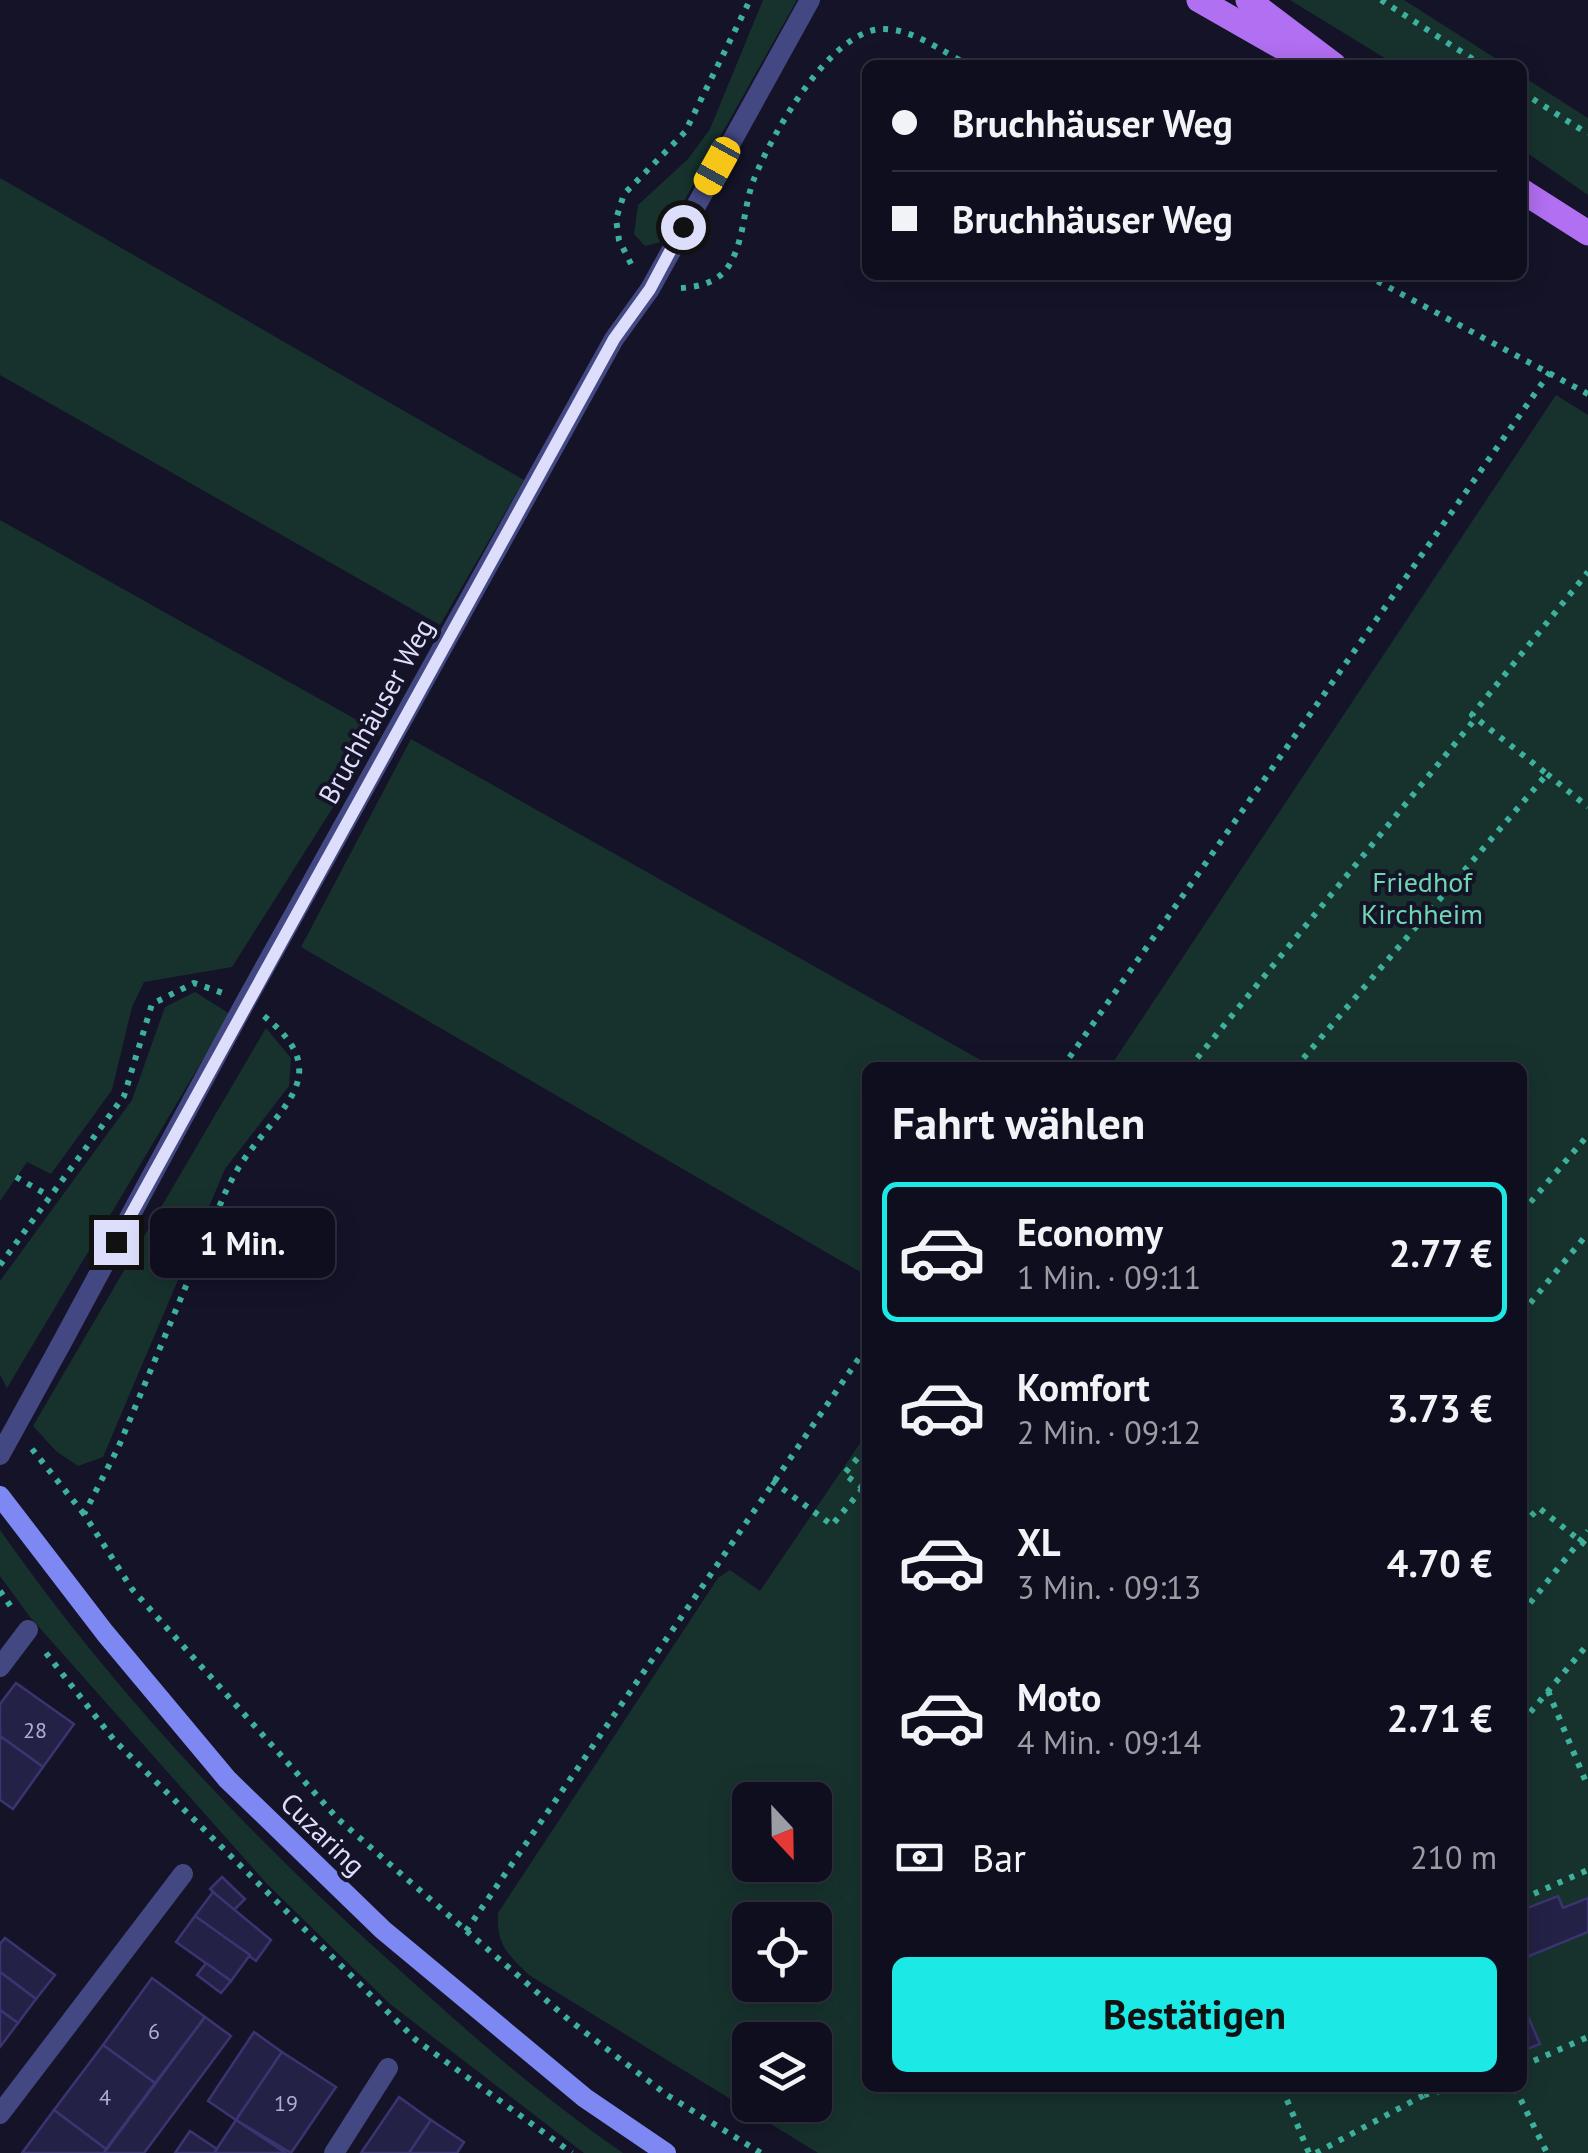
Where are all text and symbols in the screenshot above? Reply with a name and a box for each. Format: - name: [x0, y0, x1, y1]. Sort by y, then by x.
- text: Bruchhäuser Weg: [952, 98, 1233, 147]
- car: [689, 132, 745, 200]
- text: Bruchhäuser Weg: [952, 194, 1233, 243]
- route start: [661, 205, 706, 250]
- street label: Bruchhäuser Weg: [309, 611, 442, 810]
- park label: Friedhof Kirchheim: [1361, 863, 1483, 932]
- text: Fahrt wählen: [892, 1093, 1145, 1151]
- callout: 1 Min.: [151, 1207, 336, 1277]
- icon: car: [897, 1207, 987, 1297]
- text: Economy: [1017, 1207, 1163, 1256]
- route end: [94, 1220, 139, 1265]
- text: 1 Min.: [200, 1222, 285, 1264]
- text: 2.77 €: [1389, 1228, 1492, 1277]
- text: 1 Min. · 09:11: [1017, 1256, 1201, 1298]
- icon: car: [897, 1362, 987, 1452]
- text: Komfort: [1017, 1362, 1150, 1411]
- text: 3.73 €: [1387, 1383, 1492, 1432]
- text: 2 Min. · 09:12: [1017, 1411, 1201, 1453]
- icon: car: [897, 1517, 987, 1607]
- text: XL: [1017, 1517, 1061, 1566]
- text: 4.70 €: [1387, 1538, 1492, 1587]
- text: 3 Min. · 09:13: [1017, 1566, 1201, 1608]
- icon: car: [897, 1672, 987, 1762]
- text: Moto: [1017, 1672, 1101, 1721]
- text: 2.71 €: [1387, 1693, 1492, 1742]
- house number: 28: [23, 1716, 47, 1744]
- text: 4 Min. · 09:14: [1017, 1721, 1201, 1763]
- north arrow: [732, 1782, 832, 1882]
- map controls: [732, 1782, 832, 2122]
- street label: Cuzaring: [273, 1784, 374, 1883]
- icon: cash: [892, 1830, 947, 1885]
- text: Bar: [972, 1833, 1026, 1882]
- text: 210 m: [1410, 1836, 1497, 1878]
- button: locate: [732, 1902, 832, 2002]
- button: Bestätigen: [892, 1957, 1497, 2072]
- house number: 6: [148, 2017, 160, 2045]
- button: layers: [732, 2022, 832, 2122]
- house number: 4: [99, 2083, 111, 2111]
- house number: 19: [274, 2089, 298, 2117]

